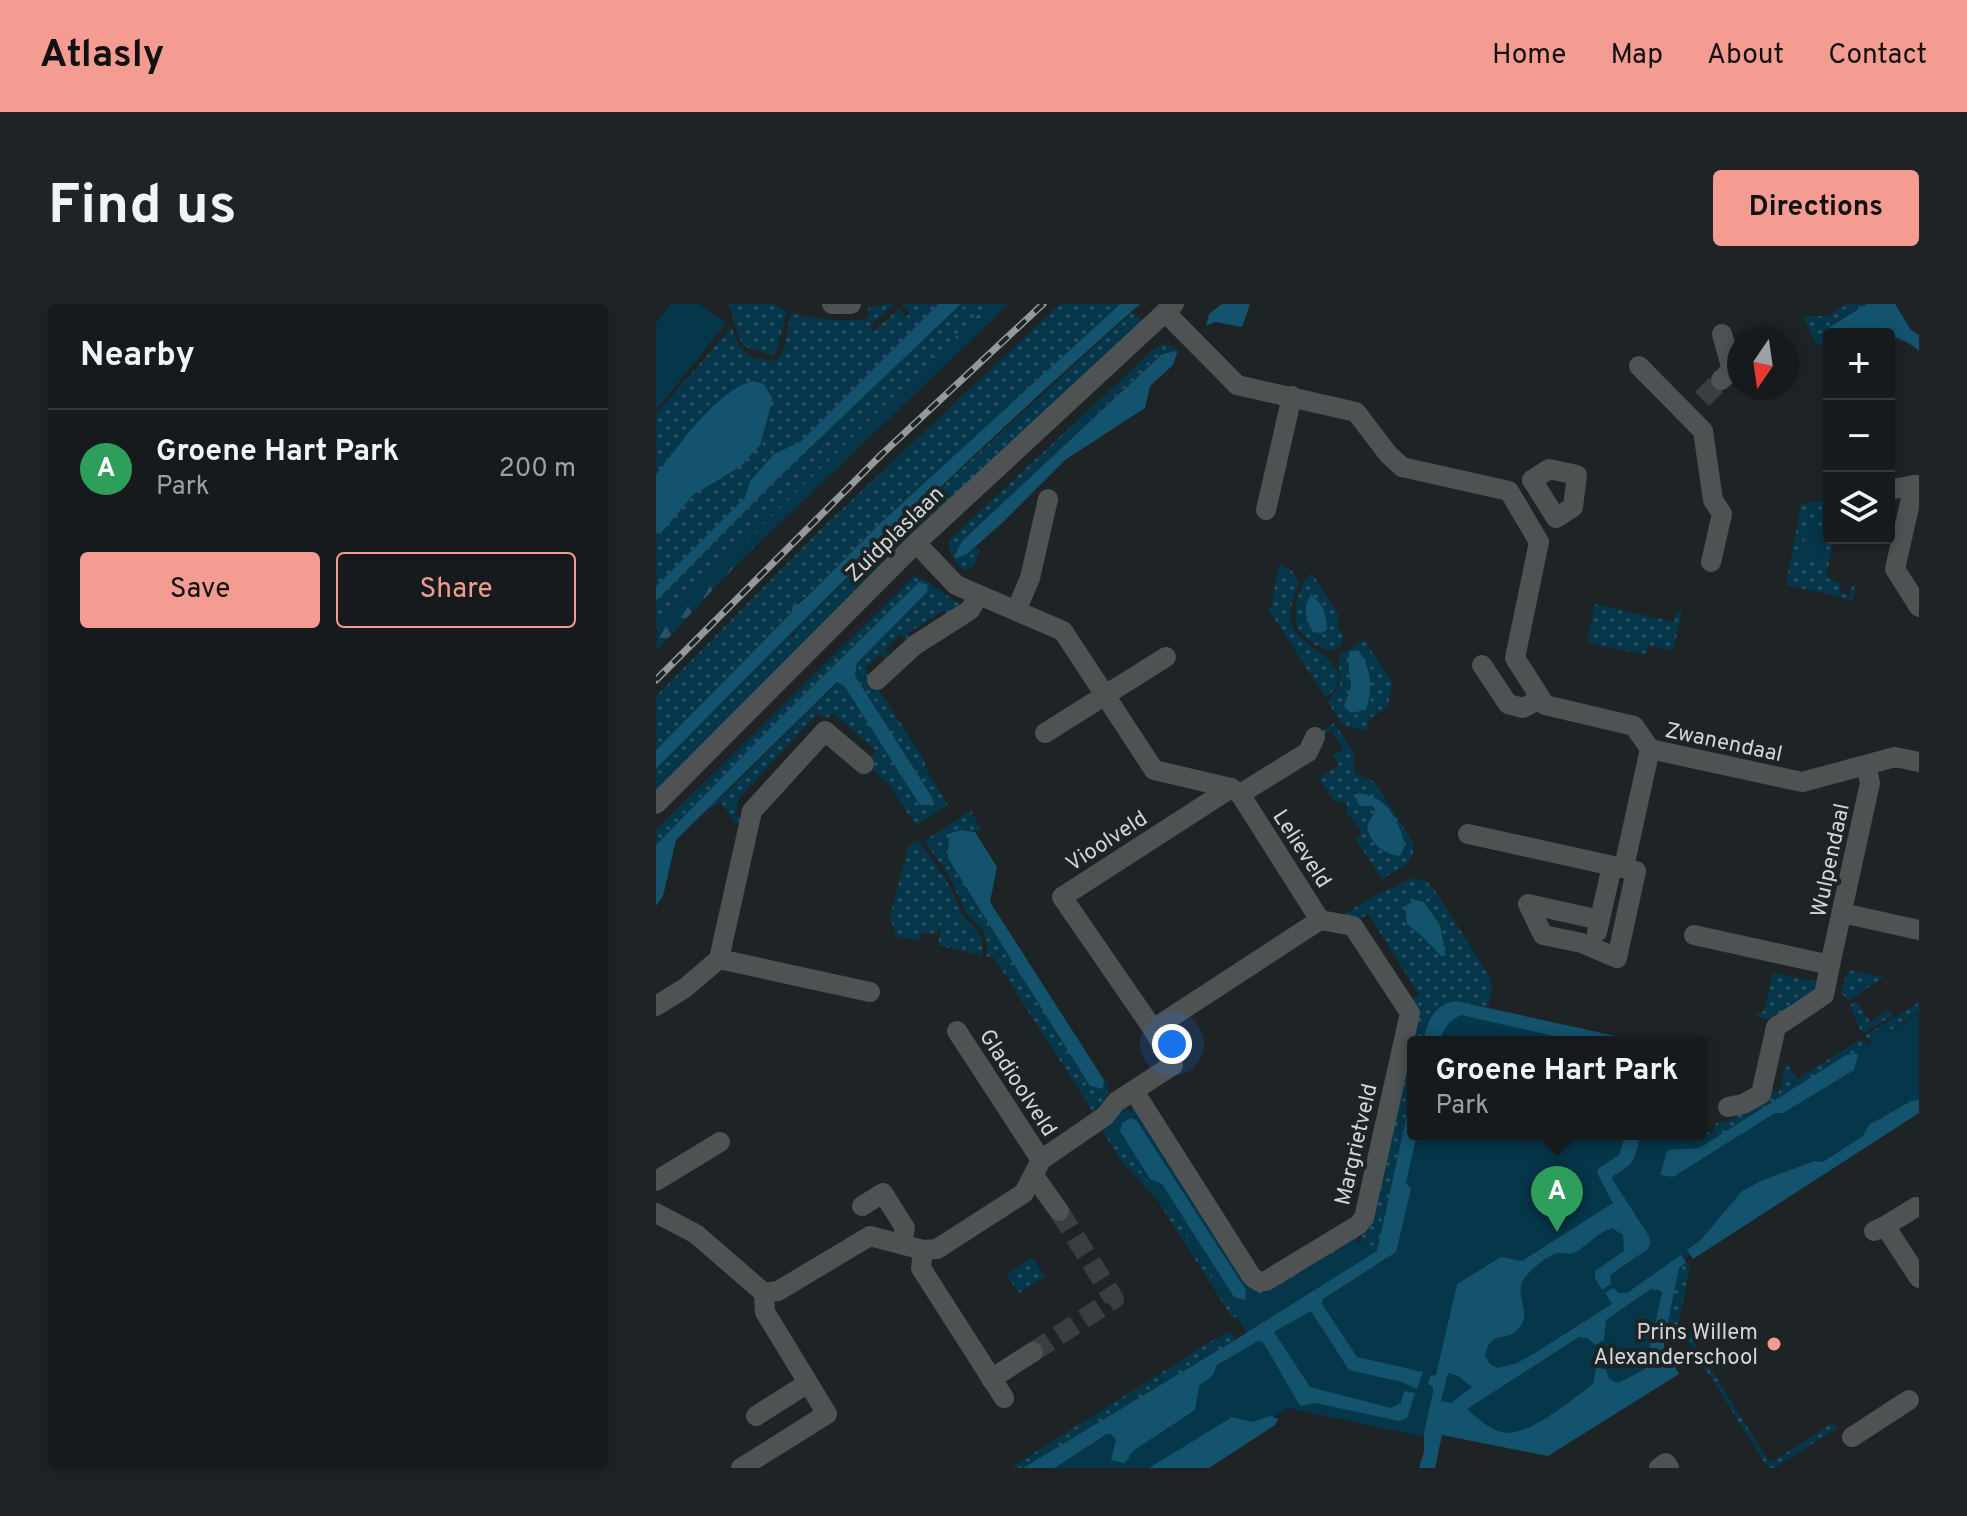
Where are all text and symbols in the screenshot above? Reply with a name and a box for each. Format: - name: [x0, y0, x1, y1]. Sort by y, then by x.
- text: Atlasly: [40, 32, 164, 81]
- text: Home: [1492, 38, 1566, 74]
- text: Map: [1610, 38, 1663, 74]
- text: About: [1707, 38, 1784, 74]
- text: Contact: [1828, 38, 1927, 74]
- button: Directions: [1713, 170, 1919, 246]
- text: Find us: [48, 173, 237, 243]
- north arrow: [1727, 328, 1799, 400]
- map controls: [1823, 328, 1895, 544]
- button: +: [1823, 328, 1895, 400]
- text: Nearby: [80, 335, 195, 378]
- button: −: [1823, 400, 1895, 472]
- text: Groene Hart Park: [156, 434, 399, 471]
- text: A: [97, 453, 115, 486]
- text: 200 m: [499, 453, 576, 486]
- text: Park: [156, 471, 210, 504]
- button: layers: [1823, 472, 1895, 544]
- street label: Zuidplaslaan: [841, 481, 951, 588]
- button: Save: [80, 552, 320, 628]
- button: Share: [336, 552, 576, 628]
- street label: Zwanendaal: [1662, 718, 1785, 769]
- street label: Wulpendaal: [1806, 801, 1857, 920]
- street label: Lelieveld: [1266, 805, 1336, 894]
- street label: Vioolveld: [1062, 806, 1153, 878]
- your location: [1152, 1024, 1192, 1064]
- street label: Gladioolveld: [972, 1025, 1062, 1142]
- popup: [1407, 1036, 1707, 1140]
- text: Groene Hart Park: [1435, 1053, 1679, 1090]
- street label: Margrietveld: [1330, 1081, 1385, 1208]
- text: Park: [1435, 1090, 1489, 1123]
- pin: A: [1531, 1166, 1583, 1232]
- place label: Prins Willem Alexanderschool: [1593, 1320, 1758, 1372]
- marker: Prins Willem Alexanderschool: [1765, 1335, 1783, 1353]

